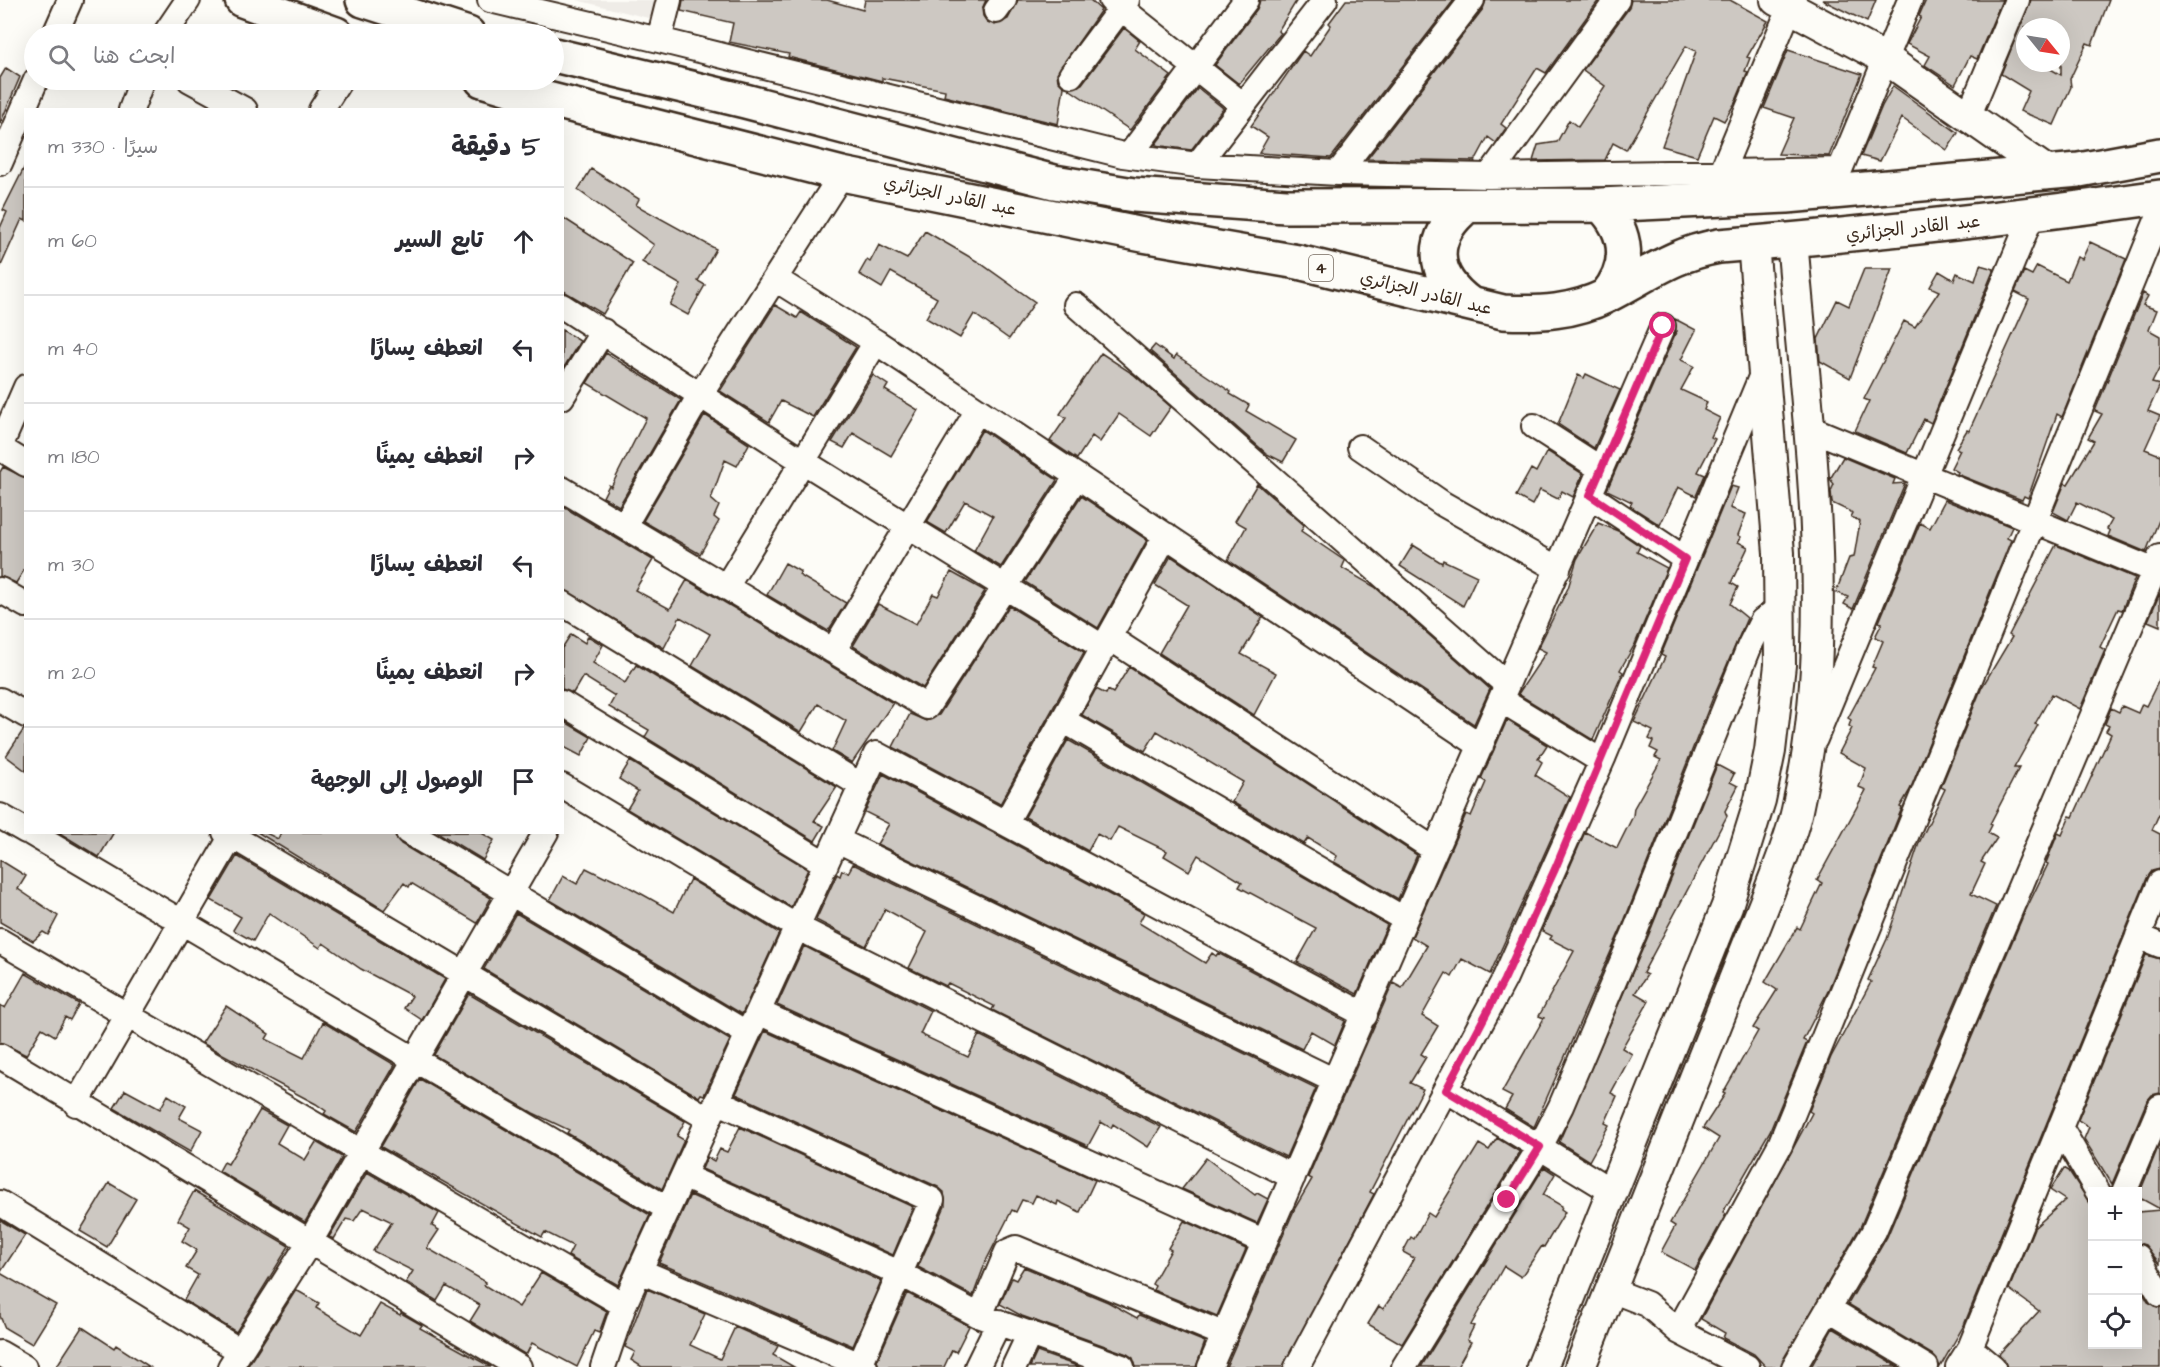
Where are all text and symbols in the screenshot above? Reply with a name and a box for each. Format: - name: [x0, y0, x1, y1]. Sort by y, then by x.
- north arrow: [2016, 18, 2070, 72]
- search box: [24, 24, 564, 90]
- icon: search: [45, 41, 78, 74]
- text: ابحث هنا: [93, 41, 175, 72]
- text: 5 دقيقة: [451, 129, 540, 165]
- text: سيرًا · 330 m: [48, 133, 158, 161]
- street label: عبد القادر الجزائري: [881, 170, 1019, 222]
- street label: عبد القادر الجزائري: [1845, 209, 1981, 247]
- text: تابع السير: [396, 225, 483, 256]
- icon: ahead: [507, 225, 540, 258]
- text: 60 m: [48, 227, 97, 255]
- road number: 4: [1309, 255, 1333, 281]
- street label: عبد القادر الجزائري: [1357, 265, 1495, 321]
- route start: [1649, 312, 1675, 338]
- text: انعطف يسارًا: [370, 333, 483, 364]
- icon: left: [507, 333, 540, 366]
- text: 40 m: [48, 335, 98, 363]
- text: انعطف يمينًا: [376, 441, 483, 472]
- icon: right: [507, 441, 540, 474]
- text: 180 m: [48, 443, 100, 471]
- text: انعطف يسارًا: [370, 549, 483, 580]
- icon: left: [507, 549, 540, 582]
- text: 30 m: [48, 551, 94, 579]
- text: انعطف يمينًا: [376, 657, 483, 688]
- icon: right: [507, 657, 540, 690]
- text: 20 m: [48, 659, 96, 687]
- text: الوصول إلى الوجهة: [311, 765, 483, 796]
- icon: arrive: [507, 765, 540, 798]
- route end: [1493, 1186, 1519, 1212]
- map controls: [2088, 1187, 2142, 1349]
- button: +: [2088, 1187, 2142, 1241]
- button: −: [2088, 1241, 2142, 1295]
- button: locate: [2088, 1295, 2142, 1349]

